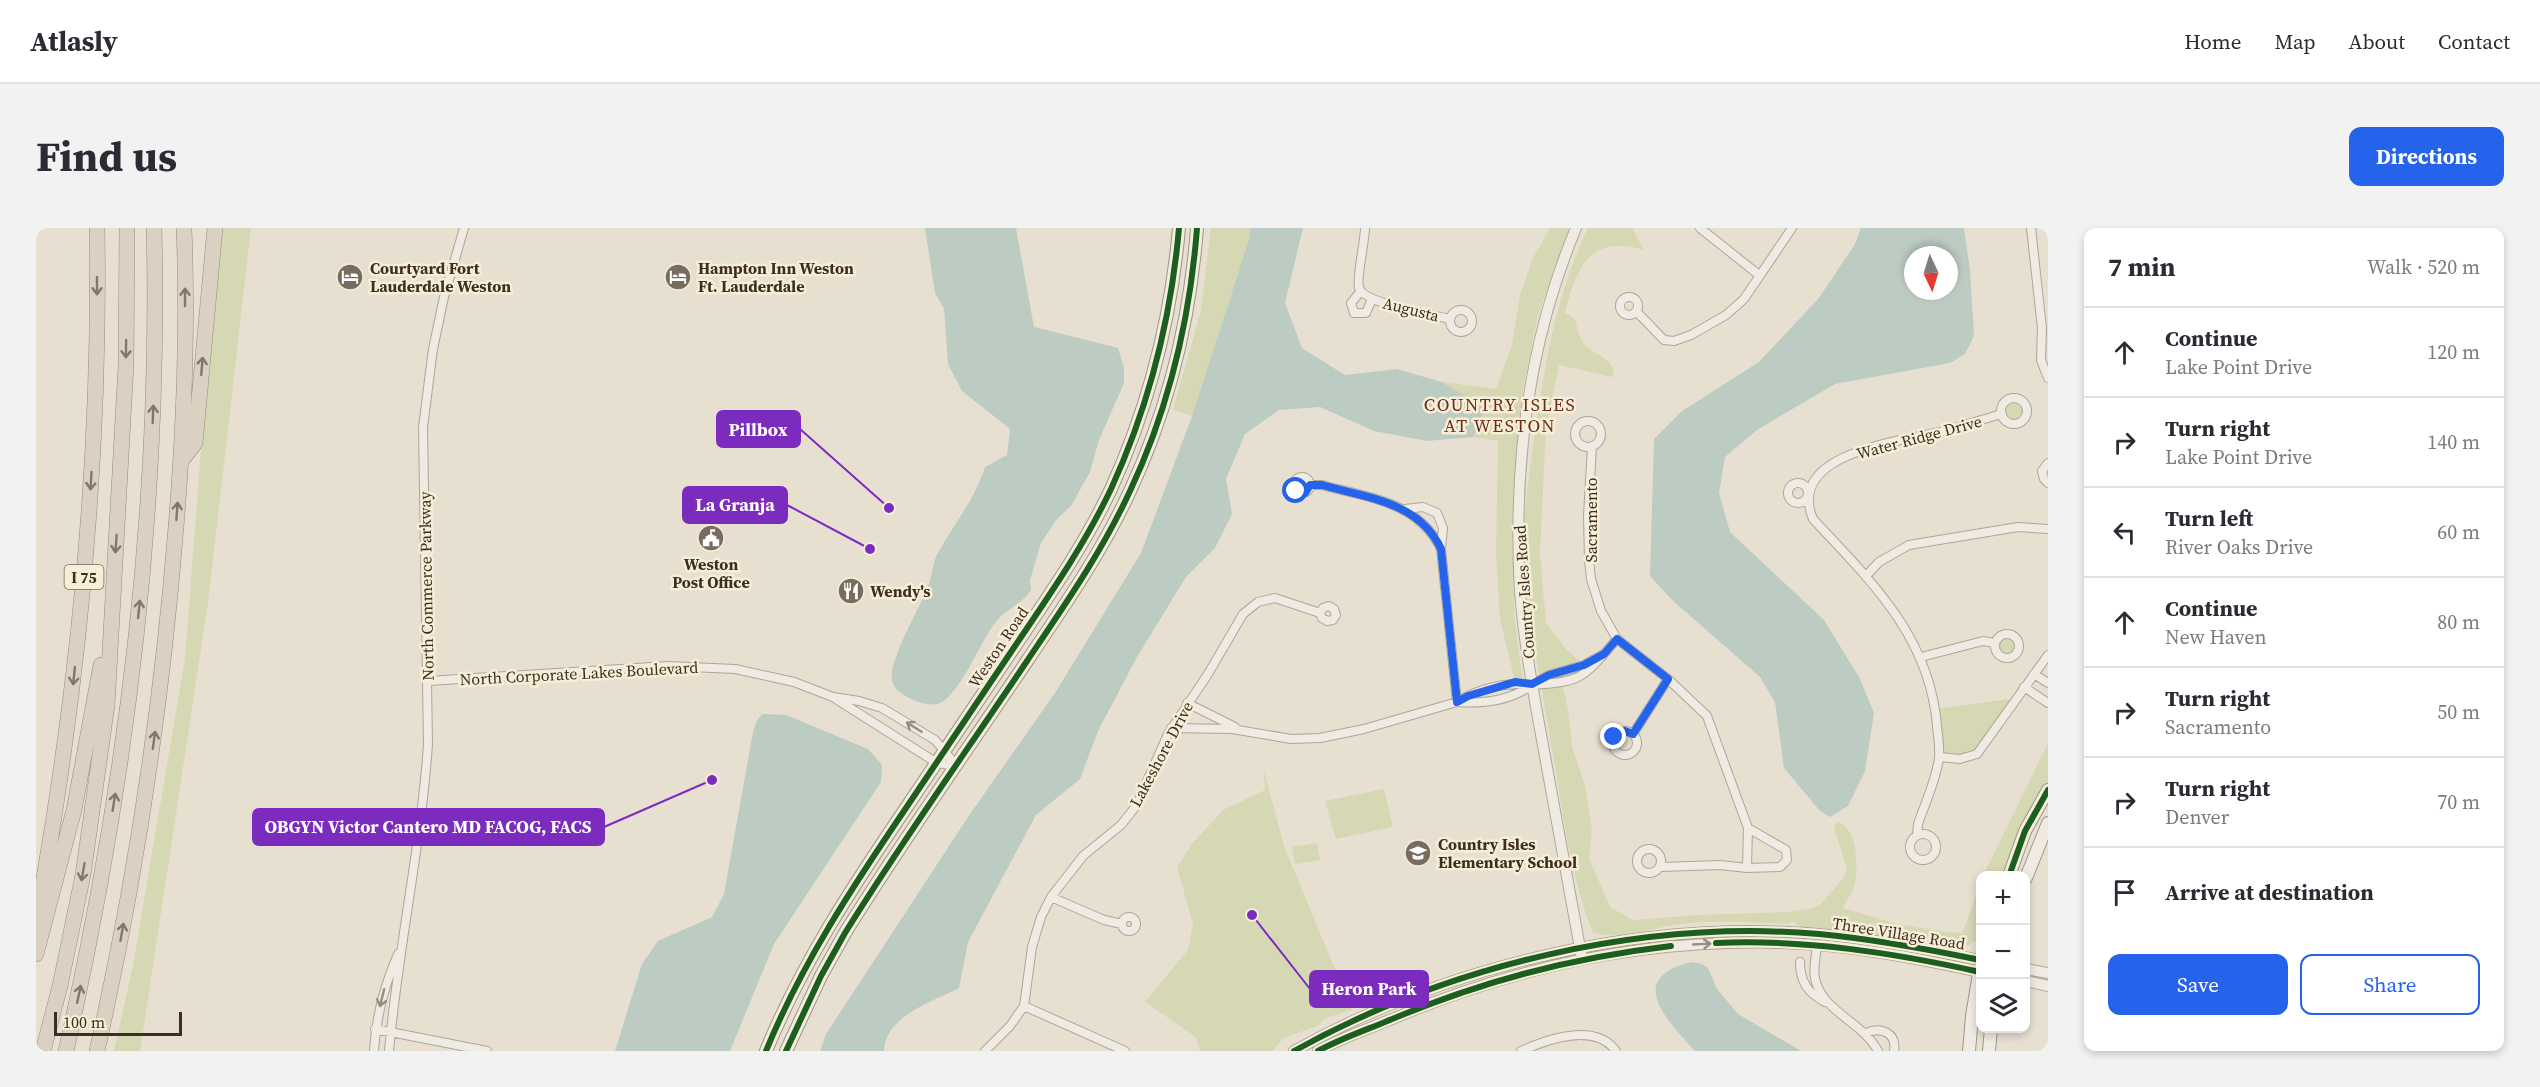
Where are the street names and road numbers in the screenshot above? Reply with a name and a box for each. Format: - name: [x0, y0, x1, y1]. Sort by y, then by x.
- street label: Augusta: [1380, 291, 1442, 327]
- street label: Water Ridge Drive: [1854, 410, 1984, 464]
- street label: Sacramento: [1580, 477, 1602, 562]
- street label: North Commerce Parkway: [413, 490, 439, 681]
- street label: Country Isles Road: [1508, 524, 1540, 660]
- road number: I 75: [64, 565, 104, 589]
- street label: Weston Road: [963, 602, 1033, 692]
- street label: North Corporate Lakes Boulevard: [459, 656, 699, 690]
- street label: Lakeshore Drive: [1124, 697, 1198, 811]
- street label: Three Village Road: [1831, 912, 1967, 954]

